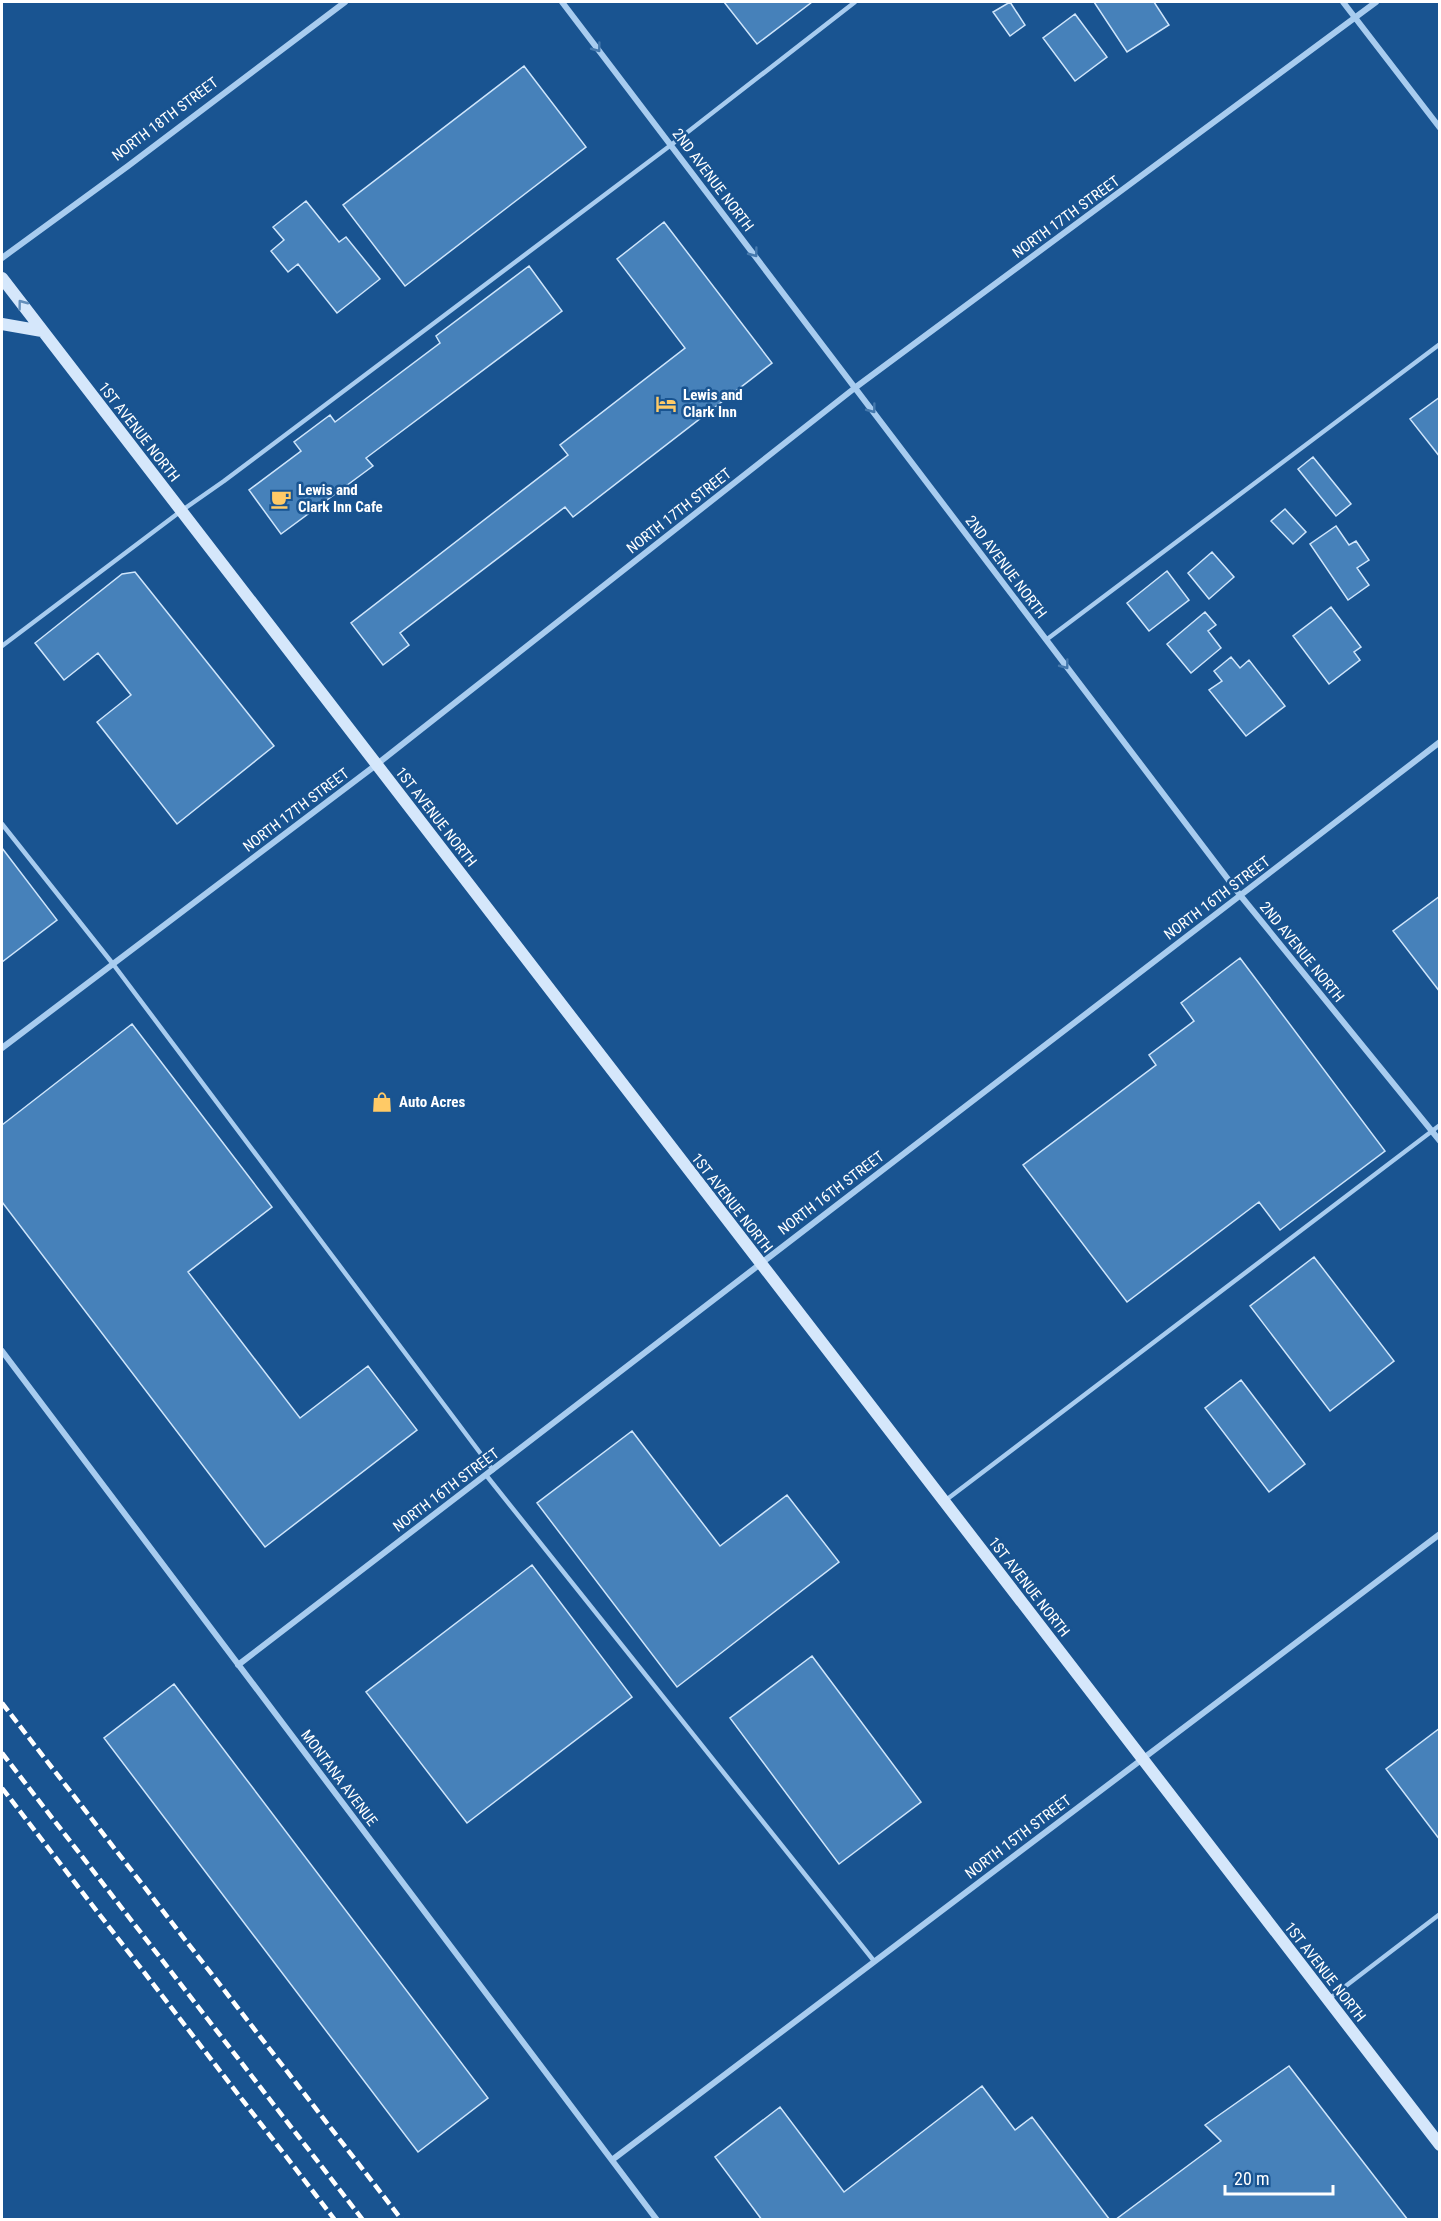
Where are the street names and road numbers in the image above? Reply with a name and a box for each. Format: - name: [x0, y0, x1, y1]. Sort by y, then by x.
- street label: NORTH 18TH STREET: [108, 73, 222, 165]
- street label: 2ND AVENUE NORTH: [668, 125, 758, 235]
- street label: NORTH 17TH STREET: [1009, 172, 1123, 262]
- street label: 1ST AVENUE NORTH: [95, 379, 183, 485]
- street label: NORTH 17TH STREET: [623, 464, 735, 557]
- street label: 2ND AVENUE NORTH: [961, 512, 1051, 622]
- street label: NORTH 17TH STREET: [239, 764, 353, 856]
- street label: 1ST AVENUE NORTH: [392, 764, 480, 870]
- street label: NORTH 16TH STREET: [1160, 852, 1274, 944]
- street label: 2ND AVENUE NORTH: [1256, 898, 1348, 1006]
- street label: NORTH 16TH STREET: [774, 1147, 888, 1239]
- street label: 1ST AVENUE NORTH: [688, 1150, 776, 1256]
- street label: NORTH 16TH STREET: [389, 1444, 503, 1536]
- street label: 1ST AVENUE NORTH: [985, 1534, 1073, 1640]
- street label: MONTANA AVENUE: [297, 1726, 381, 1830]
- street label: NORTH 15TH STREET: [961, 1791, 1075, 1883]
- street label: 1ST AVENUE NORTH: [1281, 1919, 1369, 2025]

